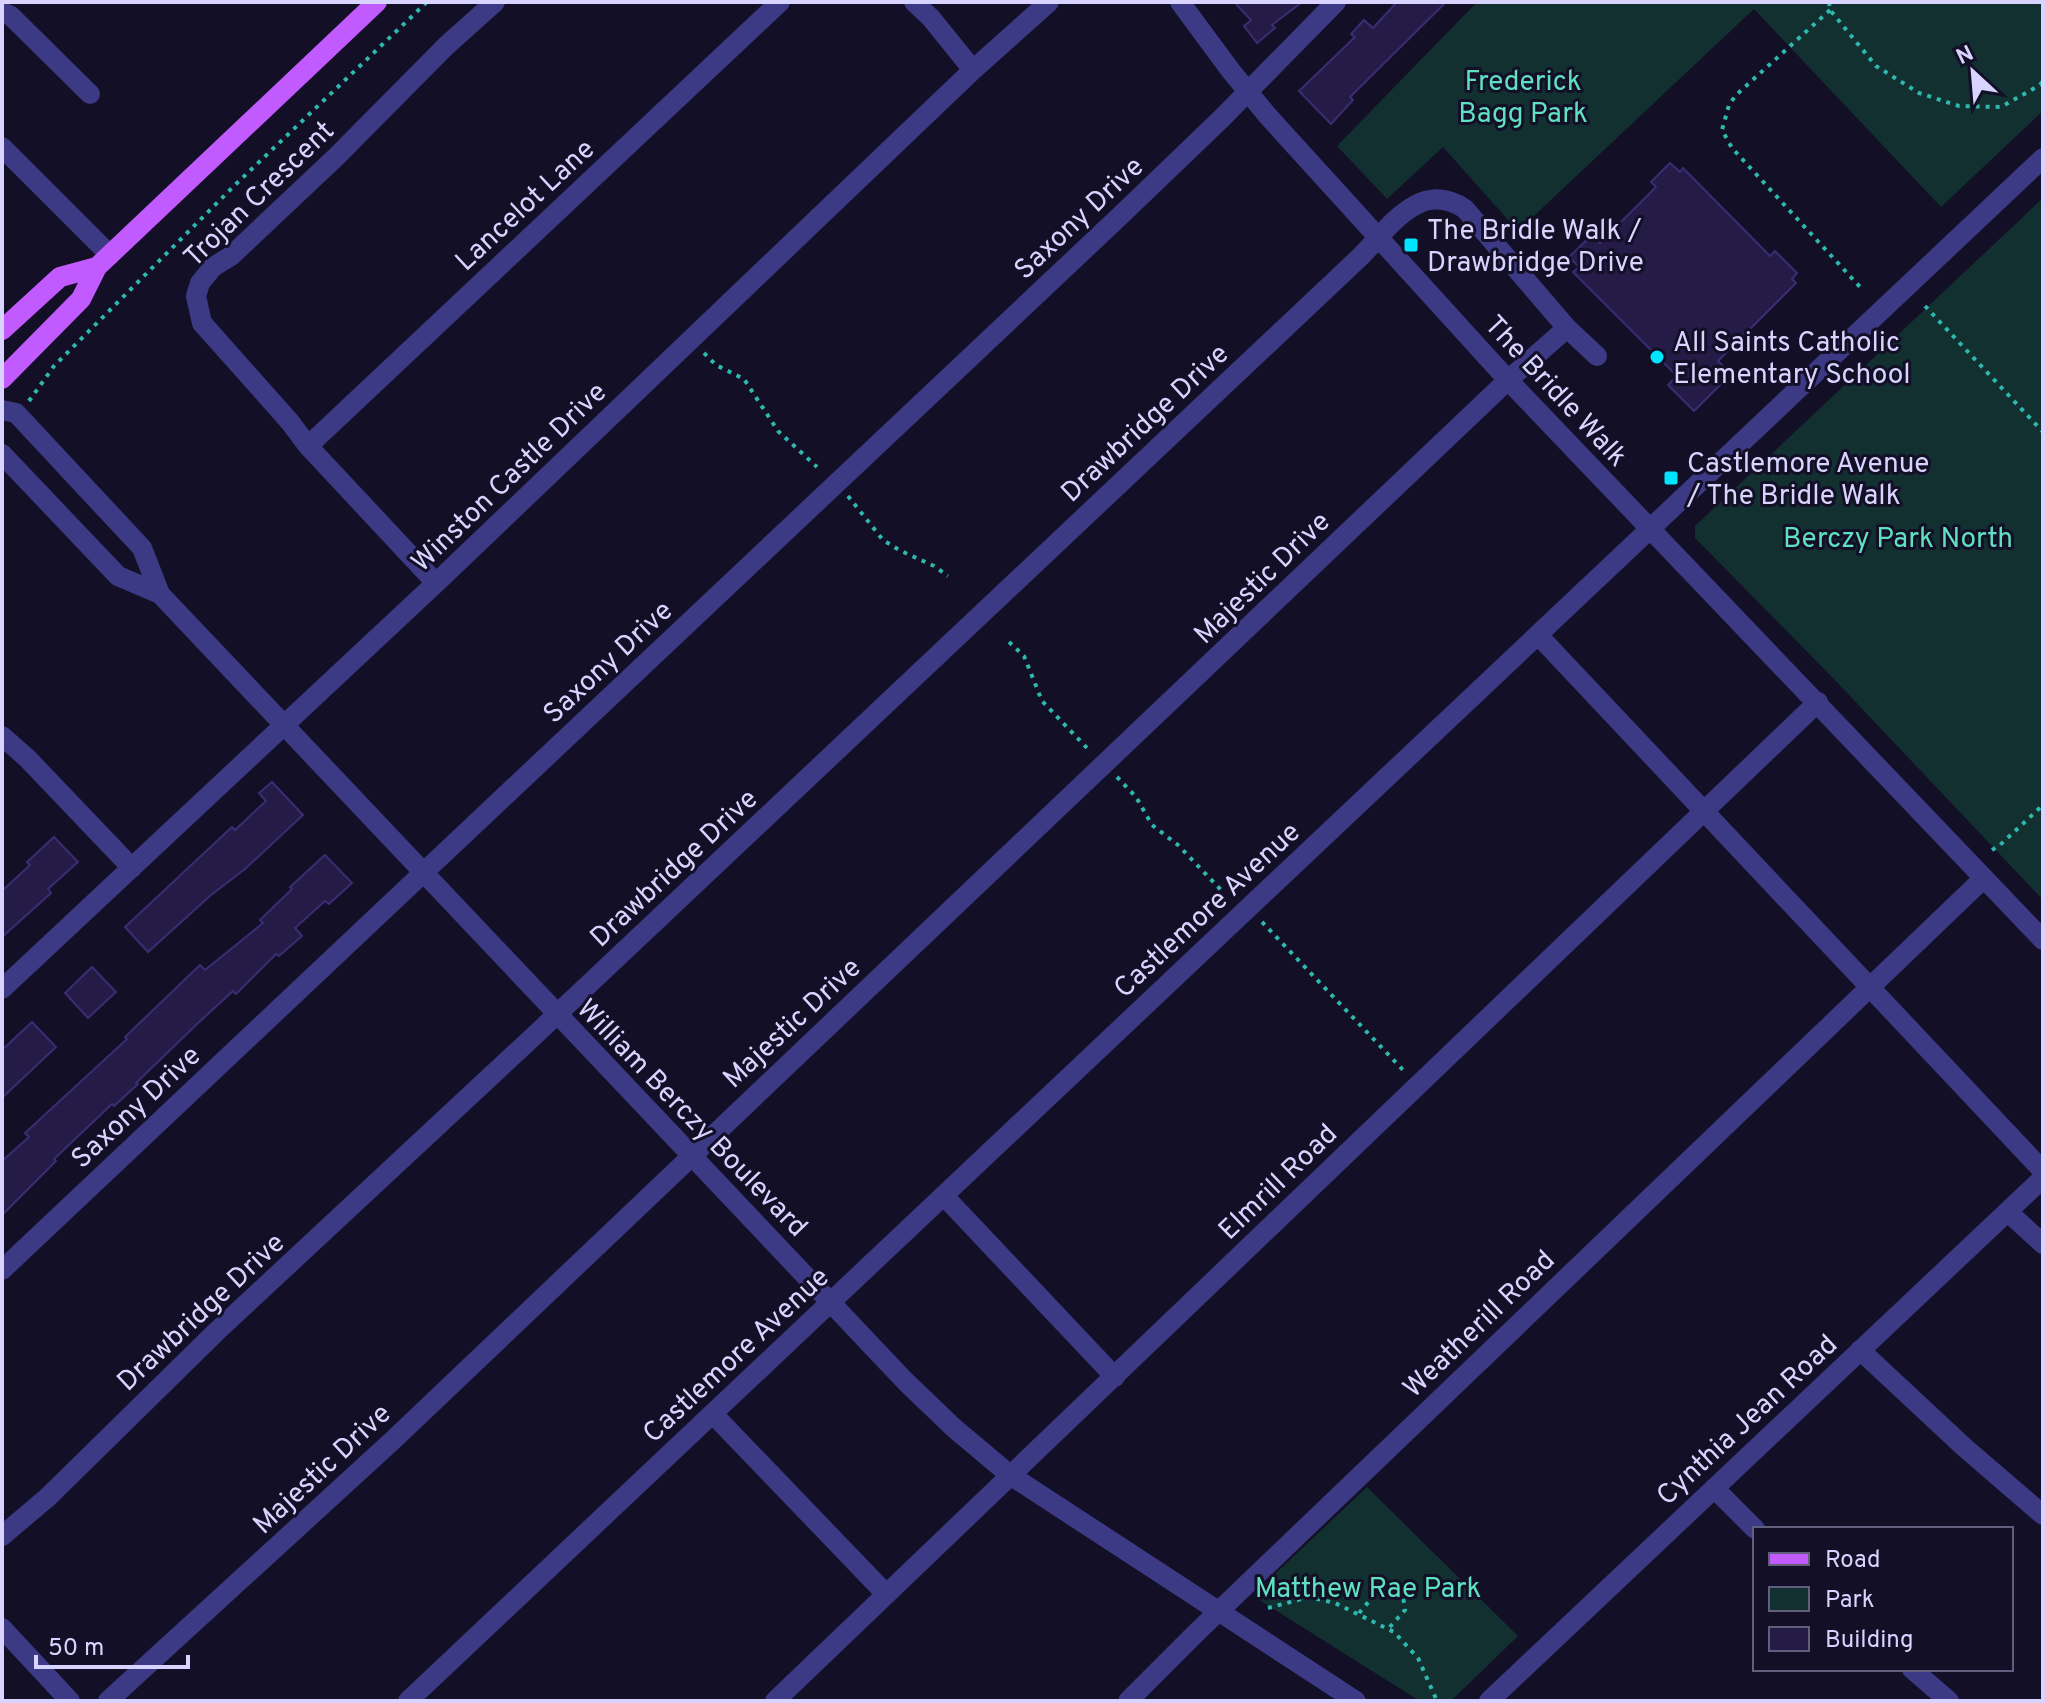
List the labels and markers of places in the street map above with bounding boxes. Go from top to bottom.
place label: The Bridle Walk / Drawbridge Drive [1427,214,1644,282]
marker: The Bridle Walk / Drawbridge Drive [1402,236,1420,254]
place label: All Saints Catholic Elementary School [1673,326,1911,394]
marker: All Saints Catholic Elementary School [1648,348,1666,366]
place label: Castlemore Avenue / The Bridle Walk [1686,447,1929,515]
marker: Castlemore Avenue / The Bridle Walk [1662,469,1680,487]

